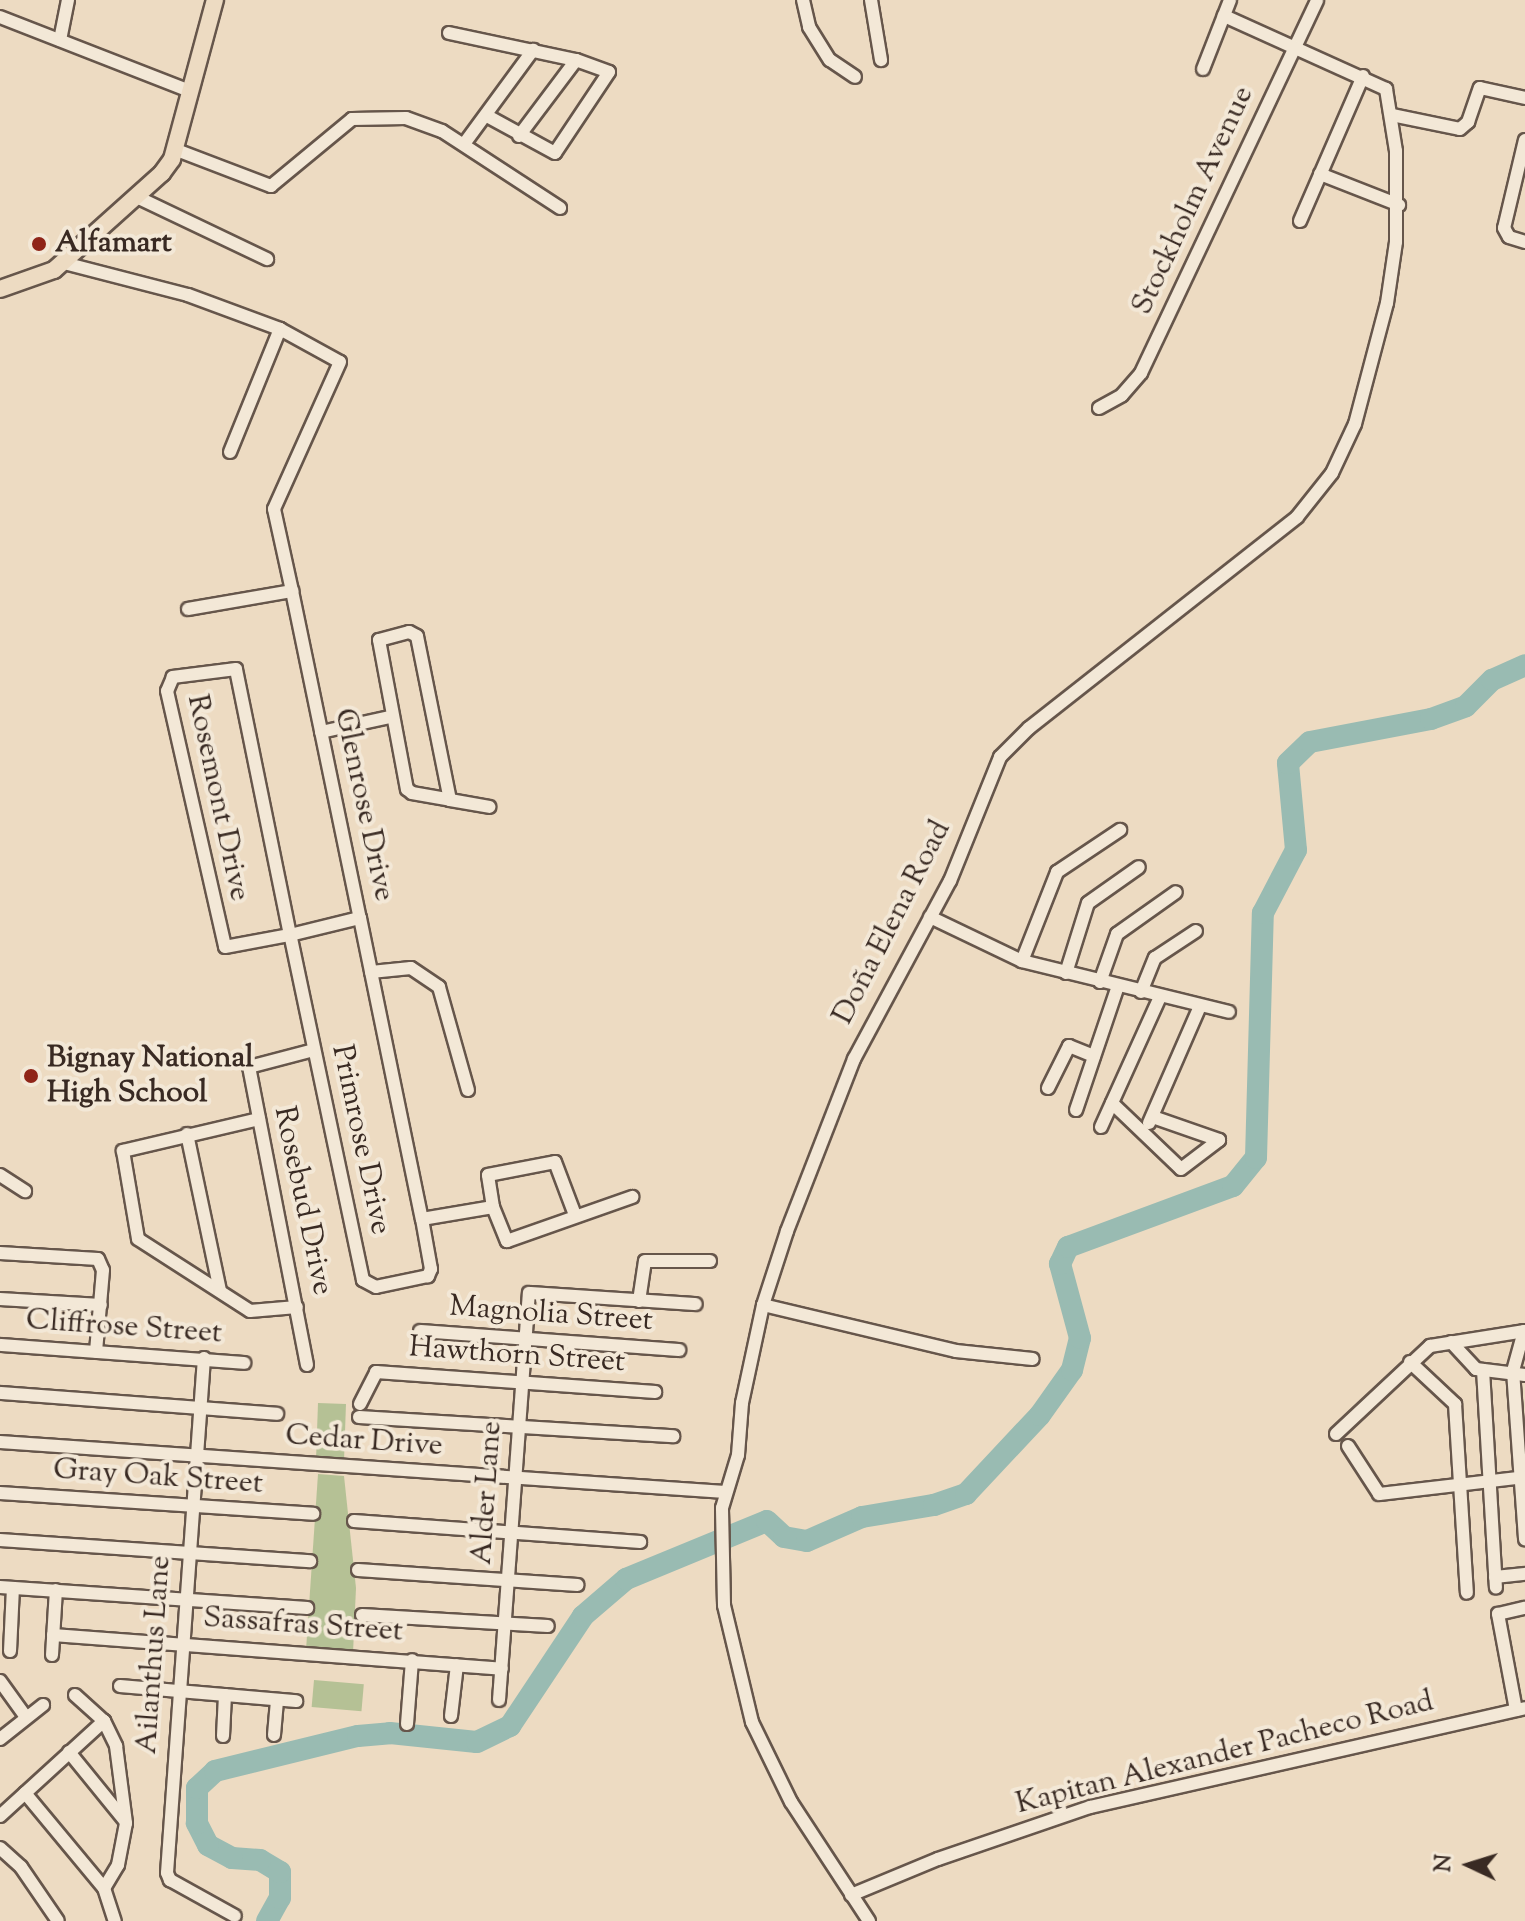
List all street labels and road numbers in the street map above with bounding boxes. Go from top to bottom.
street label: Stockholm Avenue [1125,81,1263,321]
street label: Rosemont Drive [178,692,256,904]
street label: Glenrose Drive [325,705,401,905]
street label: Doña Elena Road [826,815,960,1031]
street label: Primrose Drive [322,1042,398,1238]
street label: Rosebud Drive [264,1103,340,1299]
street label: Magnolia Street [448,1290,654,1340]
street label: Cliffrose Street [25,1303,223,1353]
street label: Hawthorn Street [408,1330,626,1382]
street label: Cedar Drive [284,1419,444,1465]
street label: Alder Lane [465,1420,511,1566]
street label: Gray Oak Street [52,1453,264,1503]
street label: Ailanthus Lane [130,1555,180,1755]
street label: Sassafras Street [202,1601,404,1651]
street label: Kapitan Alexander Pacheco Road [1013,1685,1437,1823]

